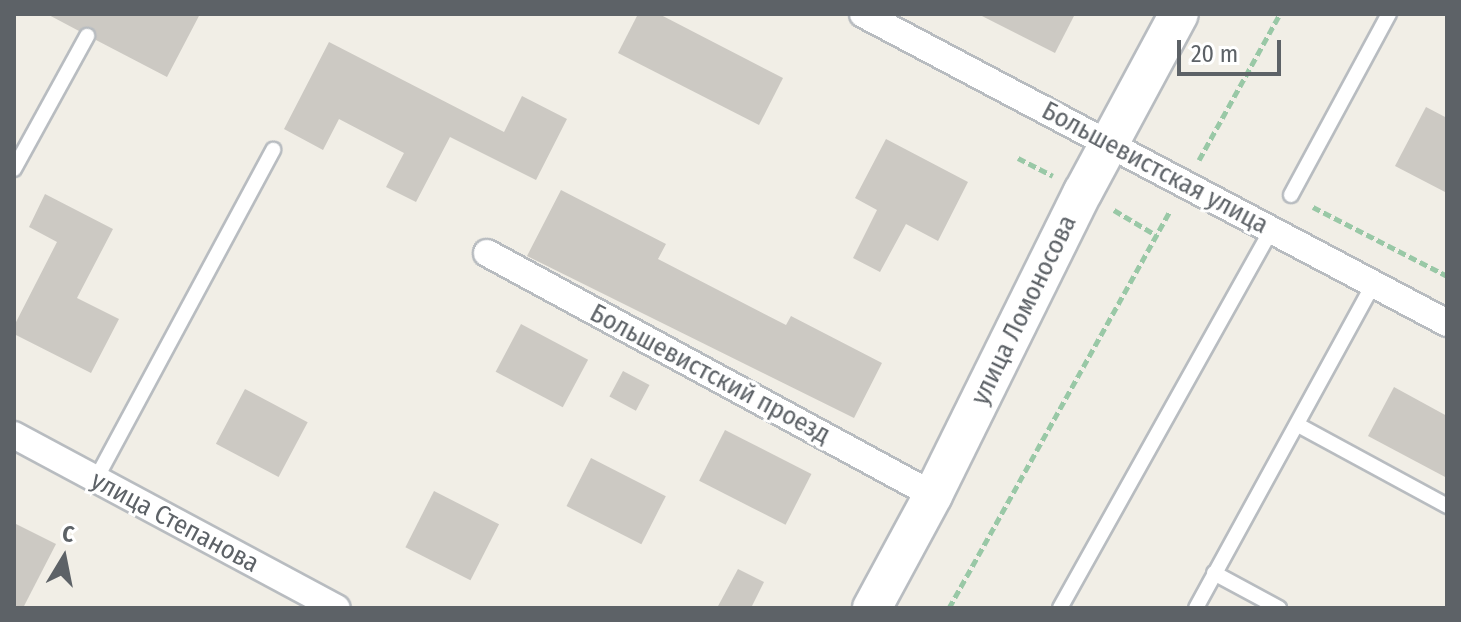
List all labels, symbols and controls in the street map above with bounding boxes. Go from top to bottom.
scale bar [1181,24,1285,74]
text: 20 m [1191,40,1238,68]
street label: Большевистская улица [1037,95,1273,241]
street label: улица Ломоносова [965,210,1083,410]
street label: Большевистский проезд [585,297,835,451]
street label: улица Степанова [86,465,264,579]
north arrow [24,518,104,598]
text: С [60,520,76,548]

